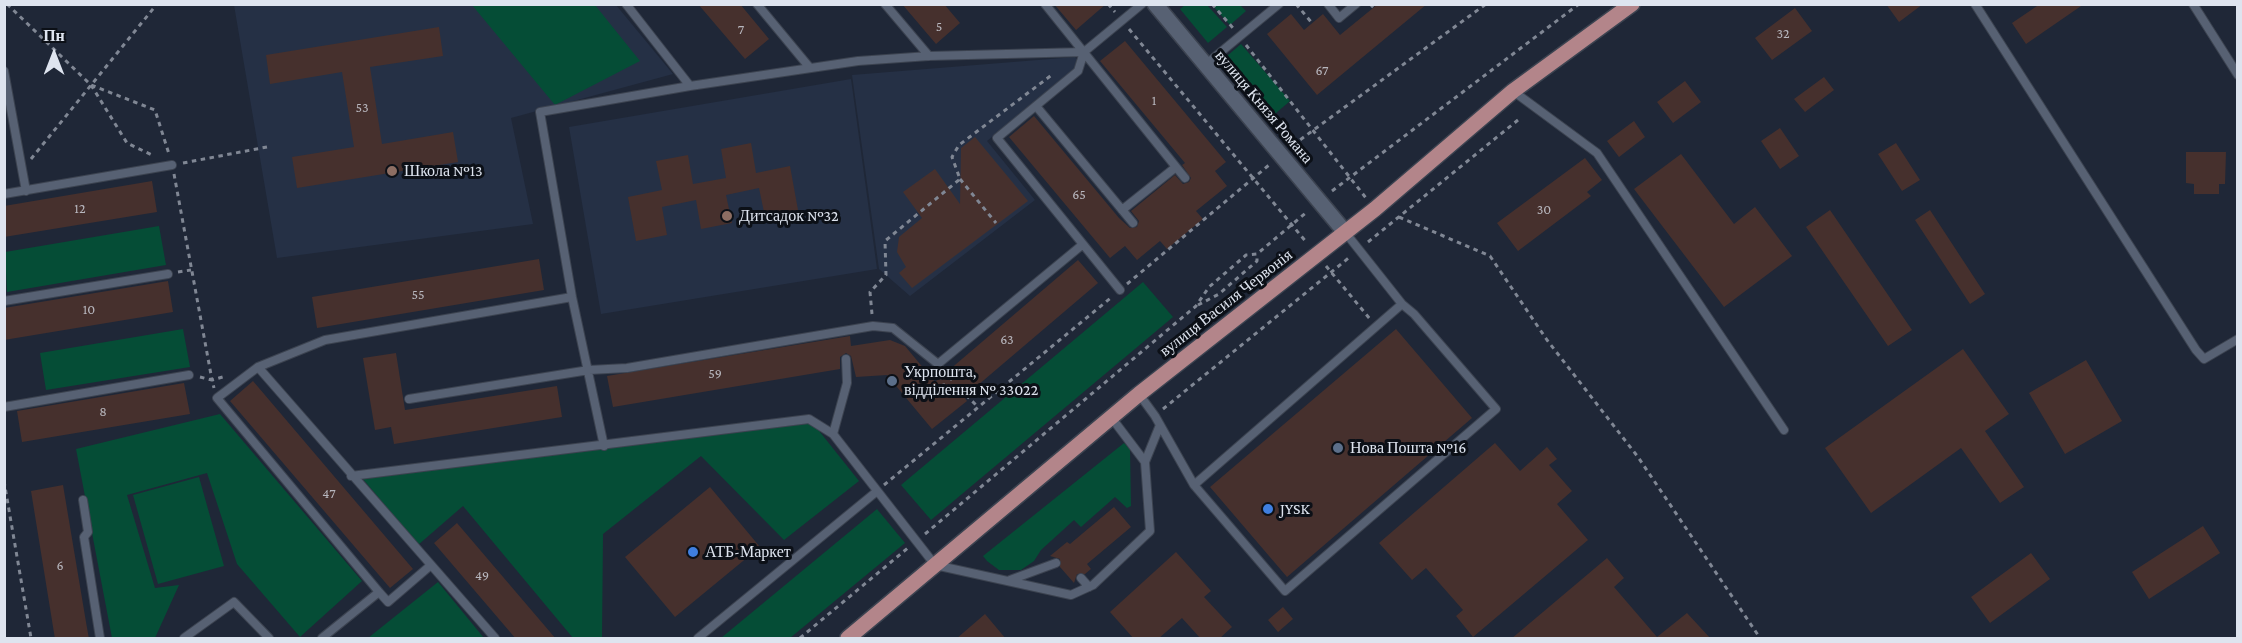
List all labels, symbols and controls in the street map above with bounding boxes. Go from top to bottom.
house number: 5 [936,19,942,35]
house number: 7 [738,22,744,38]
north arrow [24,24,84,84]
house number: 32 [1776,26,1790,42]
text: Пн [43,27,65,44]
street label: вулиця Князя Романа [1211,46,1317,168]
house number: 67 [1315,63,1329,79]
house number: 1 [1152,93,1156,109]
house number: 53 [355,100,369,116]
place label: Школа №13 [404,161,483,181]
marker: Школа №13 [385,164,399,178]
house number: 65 [1072,187,1086,203]
house number: 12 [74,201,86,217]
house number: 30 [1537,202,1551,218]
place label: Дитсадок №32 [739,206,839,226]
marker: Дитсадок №32 [720,209,734,223]
street label: вулиця Василя Червонія [1156,245,1296,361]
house number: 55 [411,287,425,303]
house number: 10 [83,302,95,318]
house number: 63 [1000,332,1014,348]
place label: Укрпошта, відділення № 33022 [904,362,1038,400]
house number: 59 [708,366,722,382]
marker: Укрпошта, відділення № 33022 [885,374,899,388]
house number: 8 [99,404,107,420]
place label: Нова Пошта №16 [1350,438,1466,458]
marker: Нова Пошта №16 [1331,441,1345,455]
house number: 47 [322,486,336,502]
place label: JYSK [1280,499,1310,519]
marker: JYSK [1261,502,1275,516]
place label: АТБ-Маркет [705,542,791,562]
marker: АТБ-Маркет [686,545,700,559]
house number: 6 [56,558,64,574]
house number: 49 [475,568,489,584]

